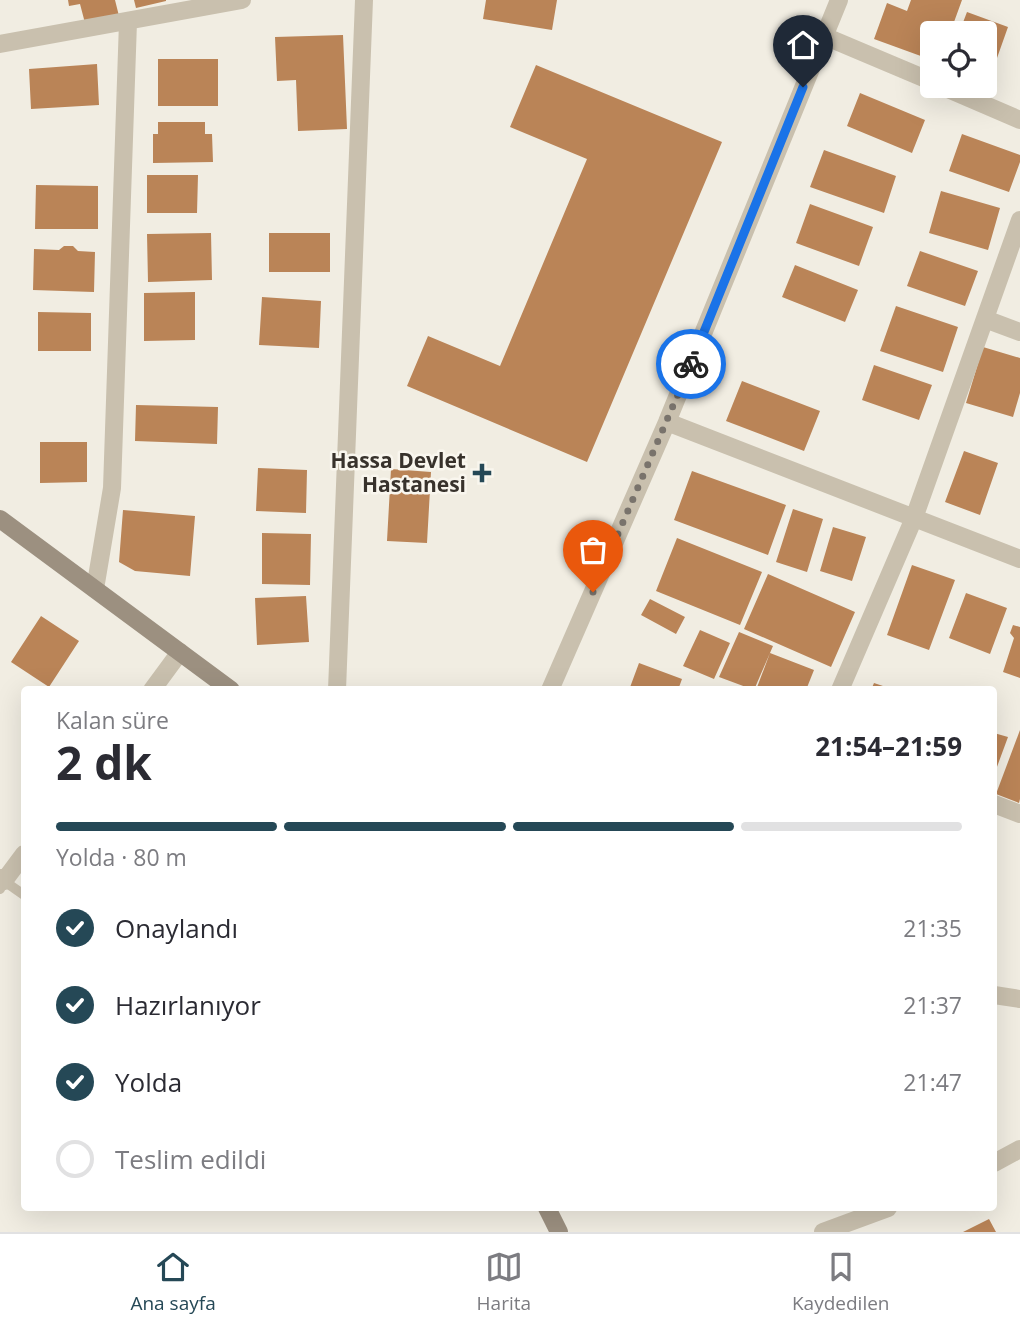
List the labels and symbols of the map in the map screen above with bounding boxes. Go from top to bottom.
pin [773,15,833,87]
courier [656,329,726,399]
place label: Hassa Devlet Hastanesi [330,446,466,498]
marker: Hassa Devlet Hastanesi [472,463,492,483]
pin [563,520,623,592]

